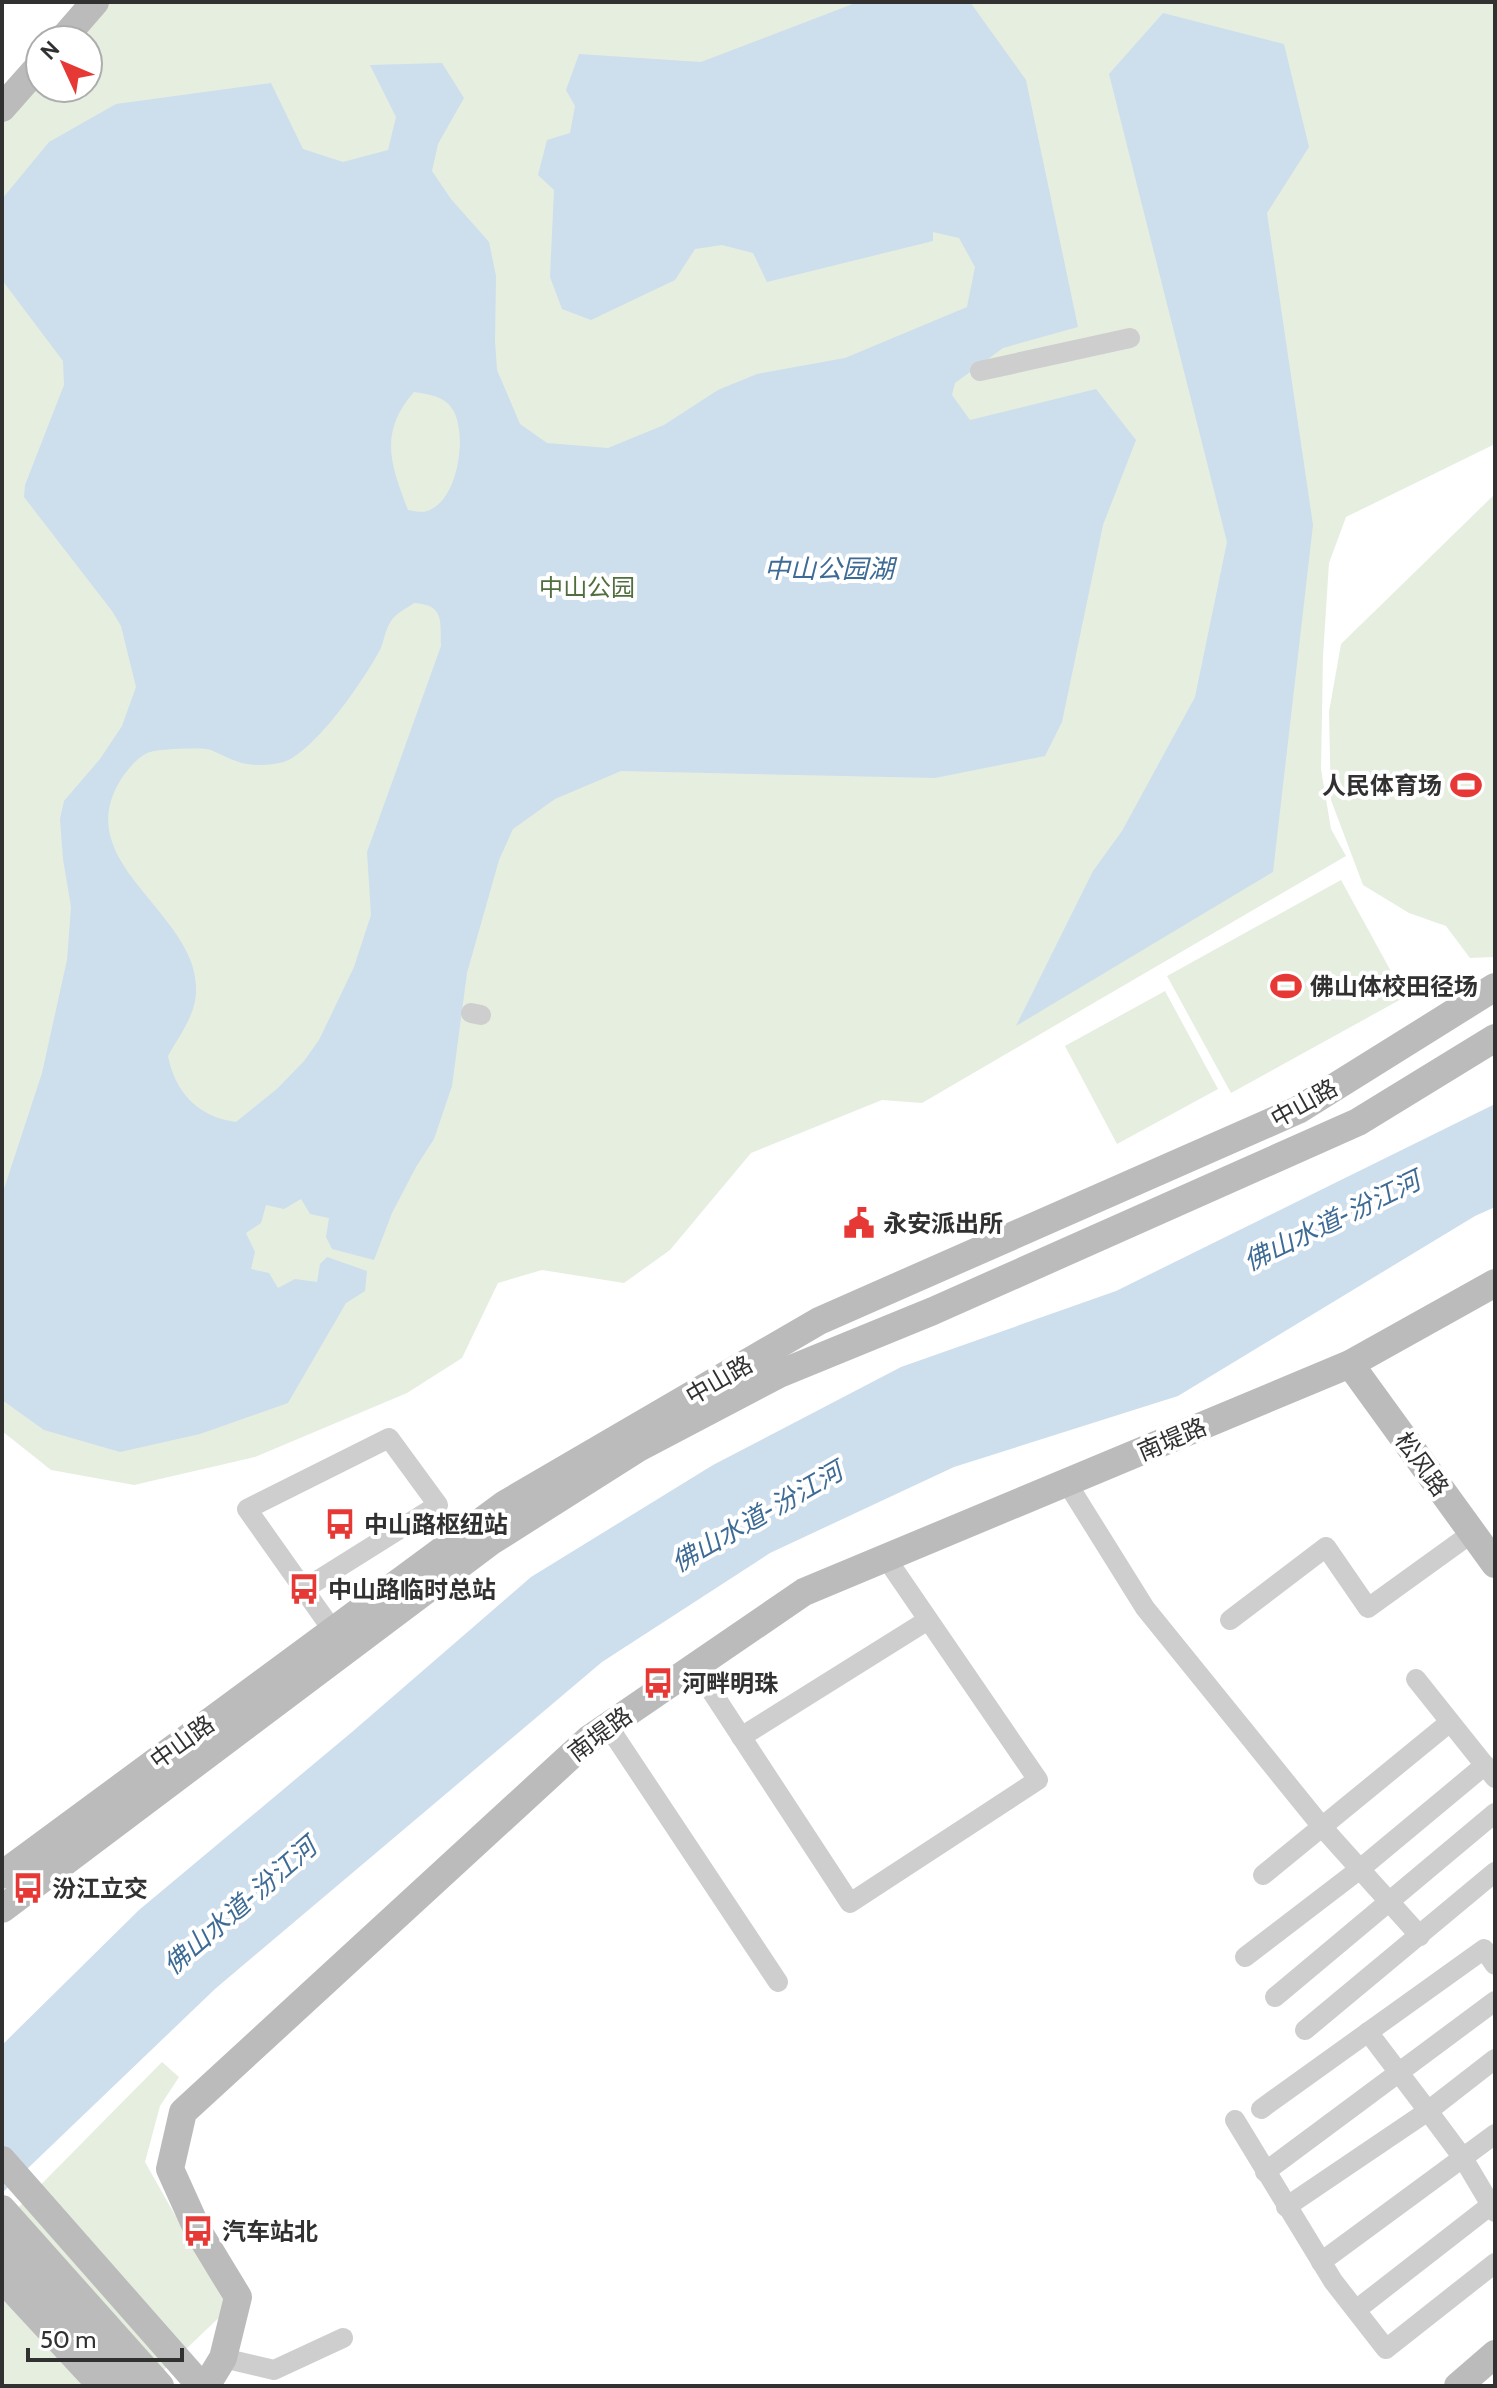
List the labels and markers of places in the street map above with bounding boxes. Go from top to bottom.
sports icon: 人民体育场 [1449,768,1483,802]
place label: 人民体育场 [1322,771,1442,800]
sports icon: 佛山体校田径场 [1269,969,1303,1003]
place label: 佛山体校田径场 [1310,972,1478,1001]
public building icon: 永安派出所 [842,1206,876,1240]
place label: 永安派出所 [883,1209,1003,1238]
bus stop icon: 中山路枢纽站 [323,1507,357,1541]
place label: 中山路枢纽站 [364,1510,508,1539]
bus stop icon: 中山路临时总站 [287,1572,321,1606]
place label: 中山路临时总站 [328,1575,496,1604]
bus stop icon: 河畔明珠 [641,1666,675,1700]
place label: 河畔明珠 [682,1669,779,1698]
bus stop icon: 汾江立交 [11,1871,45,1905]
place label: 汾江立交 [52,1874,148,1903]
bus stop icon: 汽车站北 [181,2214,215,2248]
place label: 汽车站北 [222,2217,318,2246]

